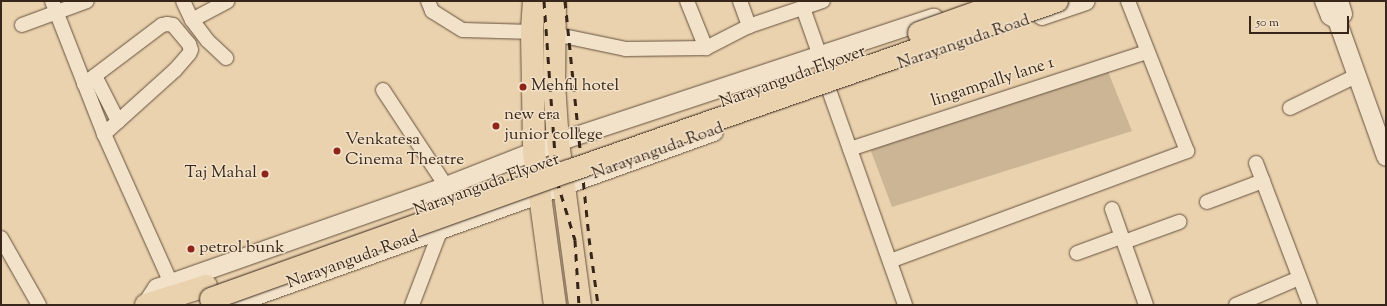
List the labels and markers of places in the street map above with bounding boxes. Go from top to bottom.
place label: Mehfil hotel [531,77,619,97]
marker: Mehfil hotel [518,82,528,92]
place label: new era junior college [504,106,603,146]
marker: new era junior college [491,121,501,131]
place label: Venkatesa Cinema Theatre [345,131,464,171]
marker: Venkatesa Cinema Theatre [332,146,342,156]
place label: Taj Mahal [185,164,257,184]
marker: Taj Mahal [260,169,270,179]
place label: petrol bunk [199,239,284,259]
marker: petrol bunk [186,244,196,254]

